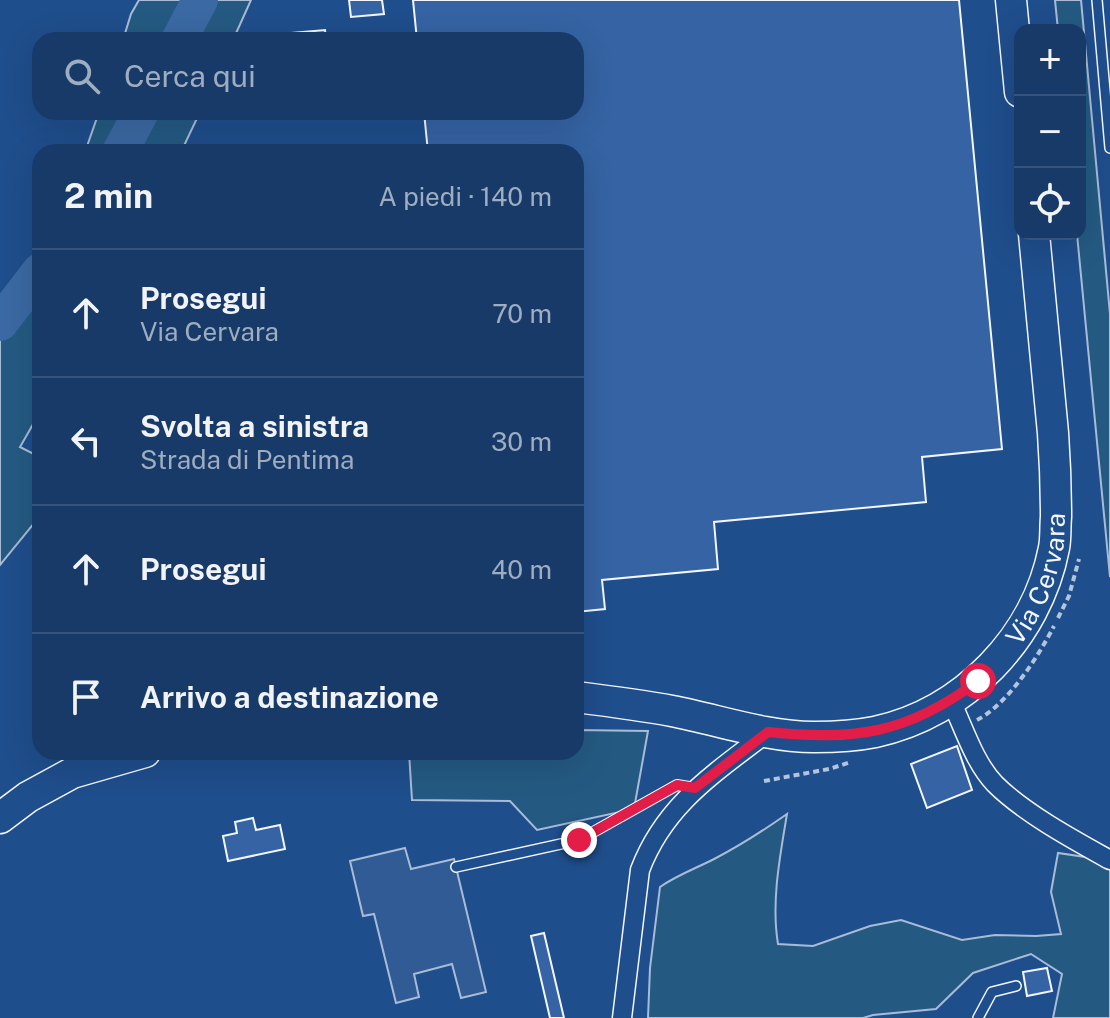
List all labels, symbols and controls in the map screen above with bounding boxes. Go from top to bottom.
map controls [1014,24,1086,240]
button: + [1014,24,1086,96]
search box [32,32,584,120]
icon: search [60,54,104,98]
text: Cerca qui [124,58,256,94]
button: − [1014,96,1086,168]
button: locate [1014,168,1086,240]
text: 2 min [64,176,153,216]
text: A piedi · 140 m [378,181,552,212]
text: Prosegui [140,280,267,316]
icon: ahead [64,291,108,335]
text: 70 m [492,298,552,329]
text: Via Cervara [140,316,279,347]
text: Svolta a sinistra [140,408,369,444]
icon: left [64,419,108,463]
text: 30 m [491,426,552,457]
text: Strada di Pentima [140,444,354,475]
street label: Via Cervara [999,512,1071,651]
icon: ahead [64,547,108,591]
text: Prosegui [140,551,267,587]
text: 40 m [491,554,552,585]
route start [960,663,996,699]
icon: arrive [64,675,108,719]
text: Arrivo a destinazione [140,679,439,715]
route end [561,822,597,858]

